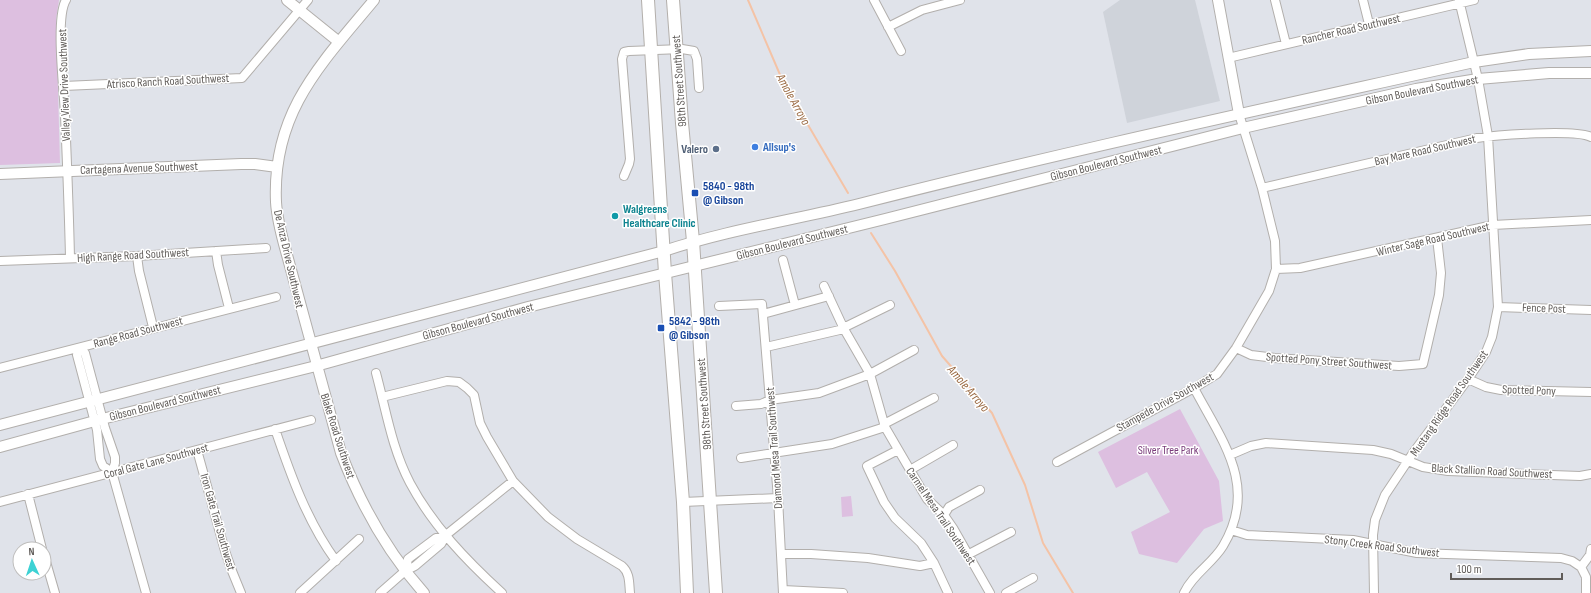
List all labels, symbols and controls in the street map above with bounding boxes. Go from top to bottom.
street label: Rancher Road Southwest [1300,11,1402,48]
street label: Valley View Drive Southwest [55,28,74,142]
street label: 98th Street Southwest [669,34,690,127]
water label: Amole Arroyo [772,70,814,129]
street label: Atrisco Ranch Road Southwest [105,71,230,92]
street label: Gibson Boulevard Southwest [1364,72,1480,109]
street label: Bay Mare Road Southwest [1373,131,1478,169]
place label: Allsup's [762,140,796,155]
place label: Valero [681,142,708,157]
marker: Allsup's [750,142,760,152]
street label: Gibson Boulevard Southwest [1049,142,1164,185]
marker: Valero [711,144,721,154]
street label: Cartagena Avenue Southwest [80,159,199,178]
place label: 5840 - 98th @ Gibson [703,179,754,208]
marker: 5840 - 98th @ Gibson [690,188,700,198]
place label: Walgreens Healthcare Clinic [623,202,696,231]
street label: De Anza Drive Southwest [270,209,307,310]
marker: Walgreens Healthcare Clinic [610,211,620,221]
street label: Winter Sage Road Southwest [1375,219,1491,260]
street label: Gibson Boulevard Southwest [735,221,850,264]
street label: High Range Road Southwest [77,245,190,266]
street label: Gibson Boulevard Southwest [421,299,536,344]
street label: Fence Post [1522,300,1566,317]
street label: Range Road Southwest [92,313,185,352]
place label: 5842 - 98th @ Gibson [669,314,720,343]
marker: 5842 - 98th @ Gibson [656,323,666,333]
street label: Mustang Ridge Road Southwest [1407,347,1492,459]
street label: Spotted Pony Street Southwest [1265,350,1393,373]
street label: 98th Street Southwest [694,357,715,450]
water label: Amole Arroyo [943,361,993,416]
street label: Stampede Drive Southwest [1114,369,1217,435]
street label: Gibson Boulevard Southwest [108,382,223,425]
street label: Spotted Pony [1502,382,1556,399]
street label: Diamond Mesa Trail Southwest [763,386,786,509]
street label: Blake Road Southwest [317,392,358,481]
street label: Coral Gate Lane Southwest [102,440,210,483]
park label: Silver Tree Park [1138,443,1199,458]
street label: Black Stallion Road Southwest [1431,461,1553,482]
street label: Carmel Mesa Trail Southwest [902,465,979,568]
street label: Iron Gate Trail Southwest [197,472,239,573]
street label: Stony Creek Road Southwest [1324,532,1441,561]
north arrow [12,541,52,581]
text: N [28,545,35,558]
scale bar [1451,555,1562,581]
text: 100 m [1457,562,1482,577]

